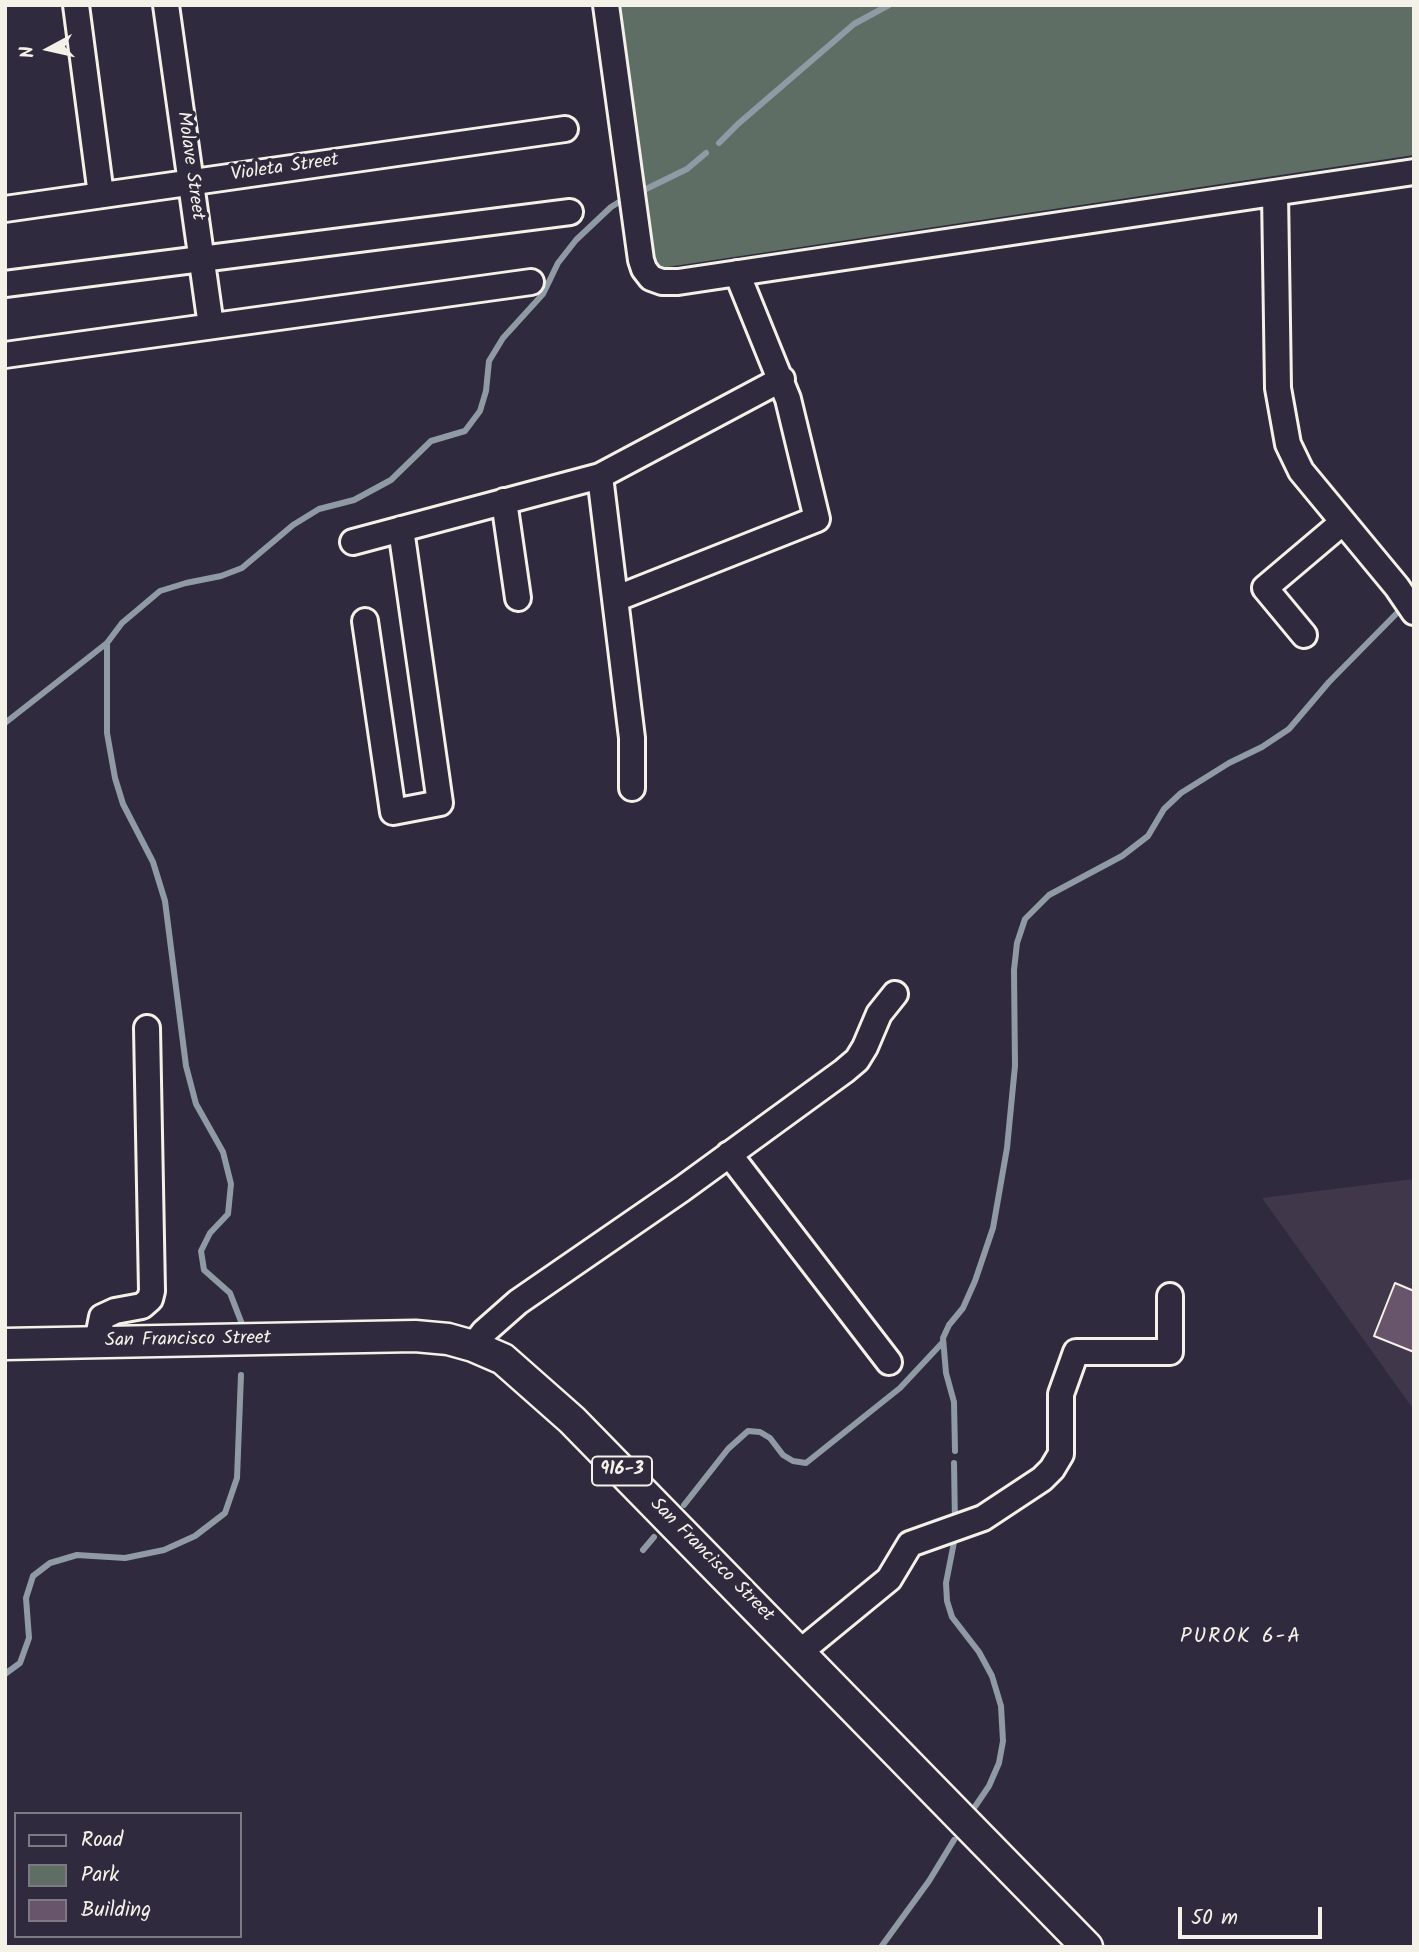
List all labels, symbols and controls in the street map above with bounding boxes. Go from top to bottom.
north arrow [14,14,84,84]
text: N [13,44,44,60]
street label: Molave Street [170,110,208,222]
street label: Violeta Street [230,150,340,188]
street label: San Francisco Street [105,1328,271,1354]
road number: 916-3 [592,1456,652,1486]
street label: San Francisco Street [644,1494,778,1628]
district label: PUROK 6-A [1181,1625,1301,1651]
legend [14,1812,242,1938]
text: Road [81,1824,123,1857]
text: Park [81,1859,119,1892]
scale bar [1181,1892,1324,1936]
text: Building [81,1894,151,1927]
text: 50 m [1191,1902,1238,1935]

